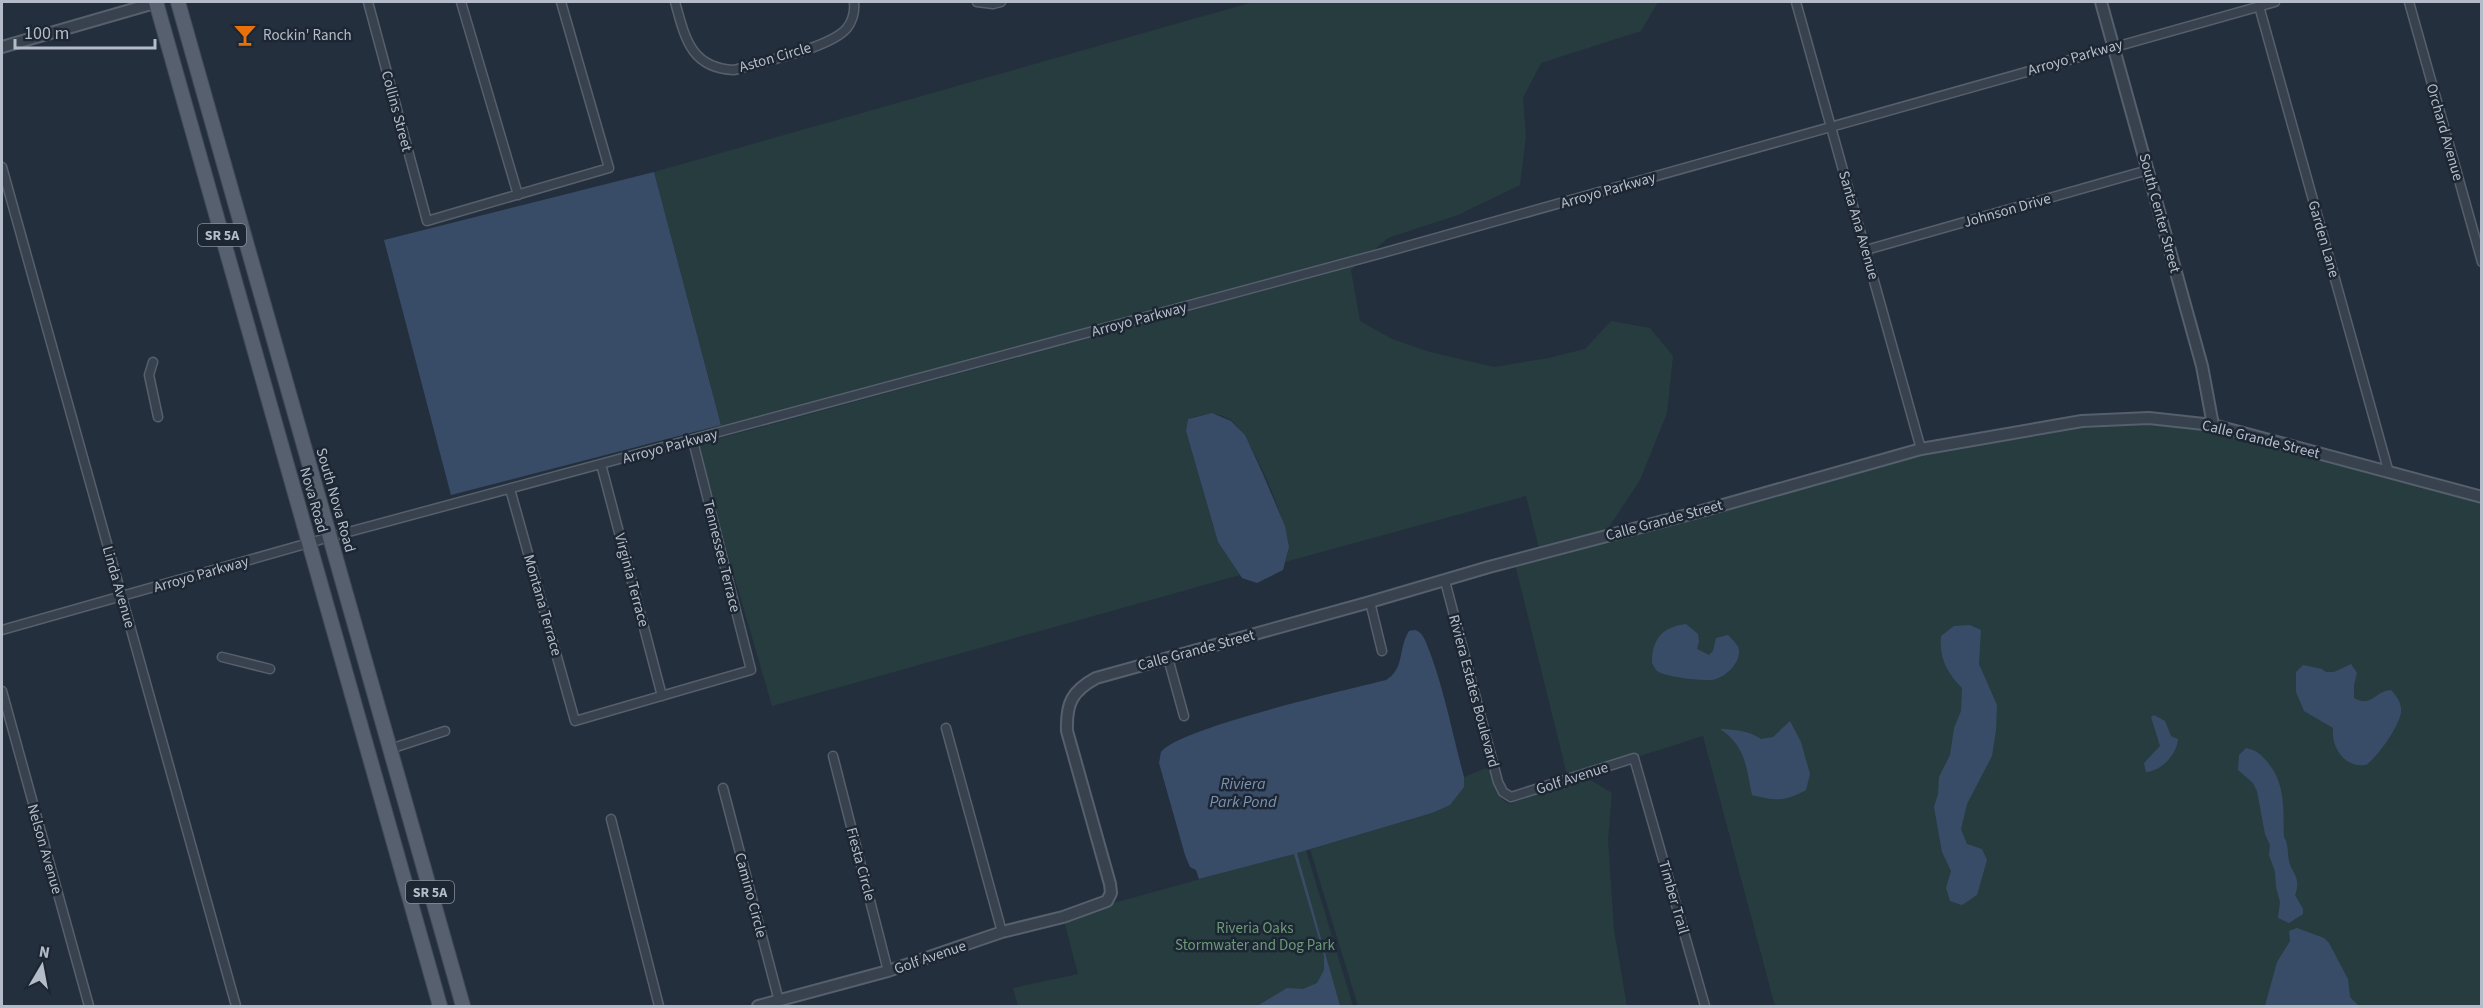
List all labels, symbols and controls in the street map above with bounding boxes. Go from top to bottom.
scale bar [15,12,154,50]
text: 100 m [24,21,69,46]
bar icon: Rockin' Ranch [232,22,258,48]
place label: Rockin' Ranch [263,25,352,46]
street label: Arroyo Parkway [2025,34,2125,81]
street label: Aston Circle [737,37,814,78]
street label: Collins Street [376,68,417,154]
street label: Orchard Avenue [2421,81,2468,183]
street label: South Center Street [2133,151,2186,275]
street label: Arroyo Parkway [1558,167,1658,214]
street label: Santa Ana Avenue [1833,168,1884,282]
street label: Johnson Drive [1961,188,2053,233]
street label: Garden Lane [2302,198,2345,280]
road number: SR 5A [198,224,246,246]
street label: Arroyo Parkway [1089,297,1189,342]
street label: Calle Grande Street [2200,415,2322,464]
street label: Arroyo Parkway [620,424,720,469]
street label: South Nova Road [311,445,360,555]
street label: Nova Road [294,465,333,535]
street label: Calle Grande Street [1603,495,1725,546]
street label: Tennessee Terrace [697,498,746,614]
street label: Virginia Terrace [609,531,654,629]
street label: Linda Avenue [97,544,140,631]
street label: Arroyo Parkway [151,551,251,598]
street label: Montana Terrace [518,552,567,658]
street label: Riviera Estates Boulevard [1443,612,1504,770]
street label: Calle Grande Street [1135,625,1257,676]
street label: Golf Avenue [1533,757,1611,800]
water label: Riviera Park Pond [1209,773,1277,813]
street label: Nelson Avenue [22,802,67,897]
street label: Fiesta Circle [841,825,880,903]
street label: Camino Circle [729,850,772,940]
street label: Timber Trail [1653,858,1694,936]
road number: SR 5A [406,881,454,903]
park label: Riveria Oaks Stormwater and Dog Park [1175,918,1335,956]
street label: Golf Avenue [891,935,969,980]
north arrow [12,936,72,996]
text: N [37,940,52,964]

